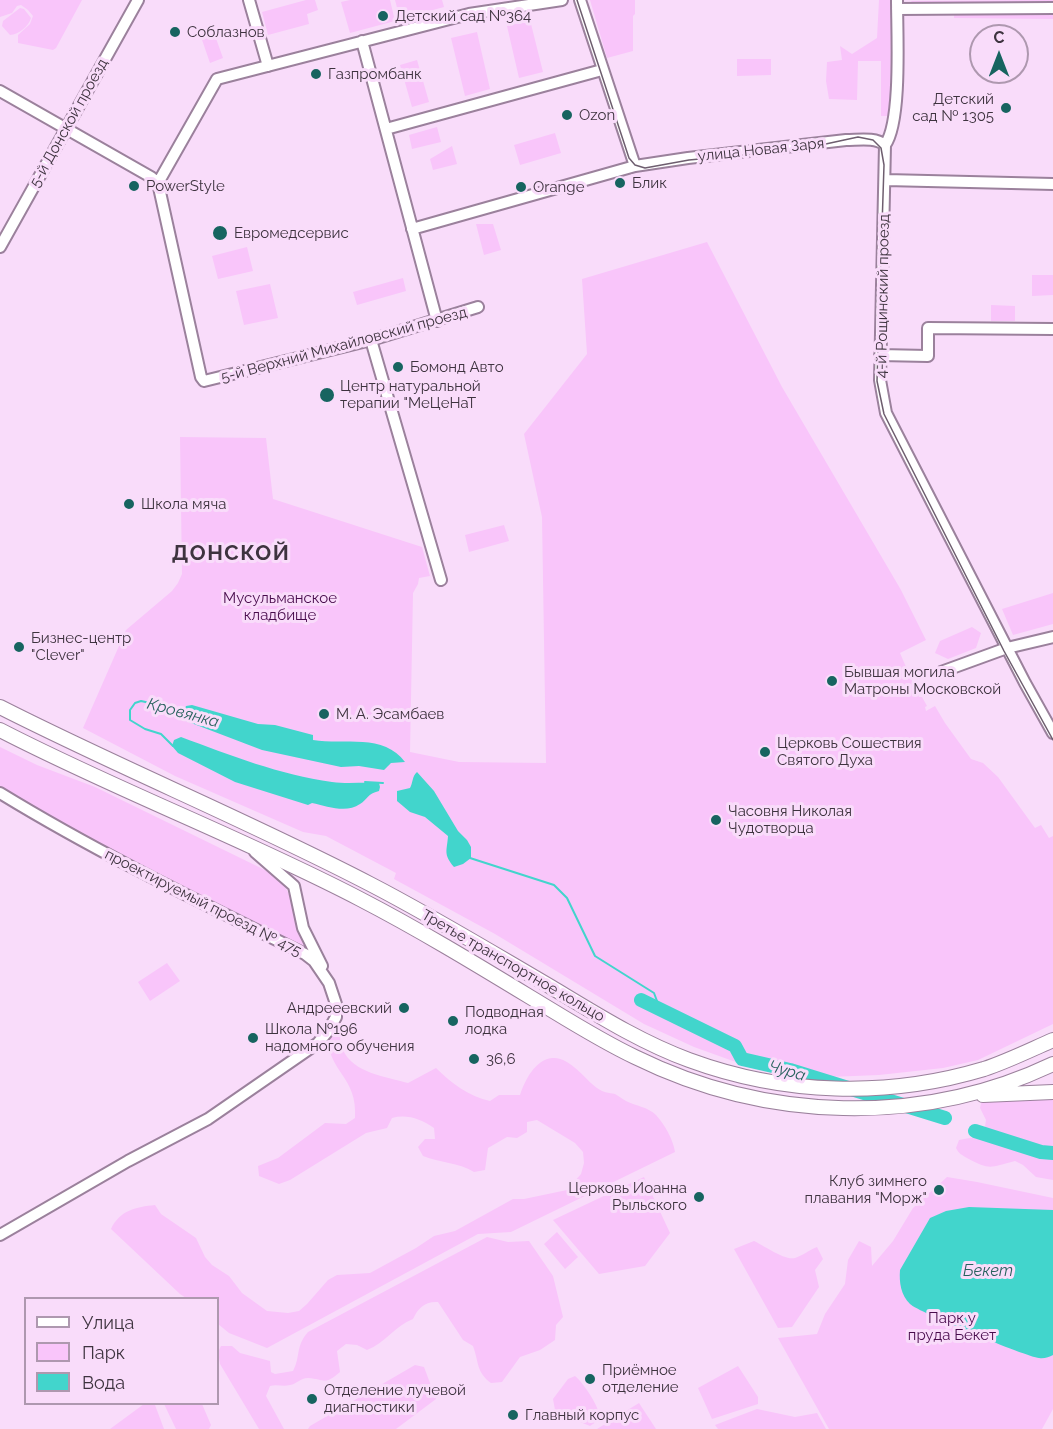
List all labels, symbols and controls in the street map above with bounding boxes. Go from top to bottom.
place label: Детский сад №364 [395,7,531,25]
marker: Детский сад №364 [376,9,390,23]
place label: Соблазнов [187,23,265,41]
north arrow [969,24,1029,84]
marker: Соблазнов [168,25,182,39]
text: С [994,28,1004,47]
street label: 5-й Донской проезд [26,55,112,191]
place label: Газпромбанк [328,65,422,83]
marker: Газпромбанк [309,67,323,81]
place label: Детский сад № 1305 [912,90,994,125]
marker: Детский сад № 1305 [999,101,1013,115]
place label: Ozon [579,106,615,124]
marker: Ozon [560,108,574,122]
street label: улица Новая Заря [697,134,825,166]
place label: Блик [632,174,667,192]
marker: Блик [613,176,627,190]
place label: PowerStyle [146,177,225,195]
place label: Orange [533,178,584,196]
marker: PowerStyle [127,179,141,193]
marker: Orange [514,180,528,194]
street label: 4-й Рощинский проезд [873,214,893,378]
marker: Евромедсервис [211,224,229,242]
place label: Евромедсервис [234,224,349,242]
street label: 5-й Верхний Михайловский проезд [219,303,469,387]
place label: Бомонд Авто [410,358,504,376]
marker: Бомонд Авто [391,360,405,374]
place label: Центр натуральной терапии "МеЦеНаТ [340,377,481,412]
marker: Центр натуральной терапии "МеЦеНаТ [318,386,336,404]
place label: Школа мяча [141,495,226,513]
marker: Школа мяча [122,497,136,511]
district label: ДОНСКОЙ [172,541,290,567]
park label: Мусульманское кладбище [223,589,337,624]
place label: Бизнес-центр "Clever" [31,629,131,664]
marker: Бизнес-центр "Clever" [12,640,26,654]
place label: Бывшая могила Матроны Московской [844,663,1001,698]
marker: Бывшая могила Матроны Московской [825,674,839,688]
water label: Кровянка [145,694,221,732]
place label: М. А. Эсамбаев [336,705,444,723]
marker: М. А. Эсамбаев [317,707,331,721]
place label: Церковь Сошествия Святого Духа [777,734,922,769]
marker: Церковь Сошествия Святого Духа [758,745,772,759]
place label: Часовня Николая Чудотворца [728,802,852,837]
marker: Часовня Николая Чудотворца [709,813,723,827]
street label: проектируемый проезд № 475 [102,845,304,961]
street label: Третье транспортное кольцо [418,906,608,1026]
place label: Андрееевский [287,999,392,1017]
marker: Андрееевский [397,1001,411,1015]
place label: Подводная лодка [465,1003,544,1038]
marker: Подводная лодка [446,1014,460,1028]
place label: Школа №196 надомного обучения [265,1020,414,1055]
marker: Школа №196 надомного обучения [246,1031,260,1045]
place label: 36,6 [486,1050,515,1068]
marker: 36,6 [467,1052,481,1066]
water label: Чура [766,1057,808,1085]
place label: Клуб зимнего плавания "Морж" [805,1172,927,1207]
place label: Церковь Иоанна Рыльского [568,1179,687,1214]
marker: Клуб зимнего плавания "Морж" [932,1183,946,1197]
marker: Церковь Иоанна Рыльского [692,1190,706,1204]
water label: Бекет [963,1261,1013,1281]
legend [24,1297,219,1405]
park label: Парк у пруда Бекет [908,1309,996,1344]
text: Улица [82,1312,134,1333]
text: Парк [82,1342,125,1363]
place label: Приёмное отделение [602,1361,679,1396]
text: Вода [82,1372,125,1393]
marker: Приёмное отделение [583,1372,597,1386]
place label: Отделение лучевой диагностики [324,1381,466,1416]
marker: Отделение лучевой диагностики [305,1392,319,1406]
place label: Главный корпус [525,1406,639,1424]
marker: Главный корпус [506,1408,520,1422]

